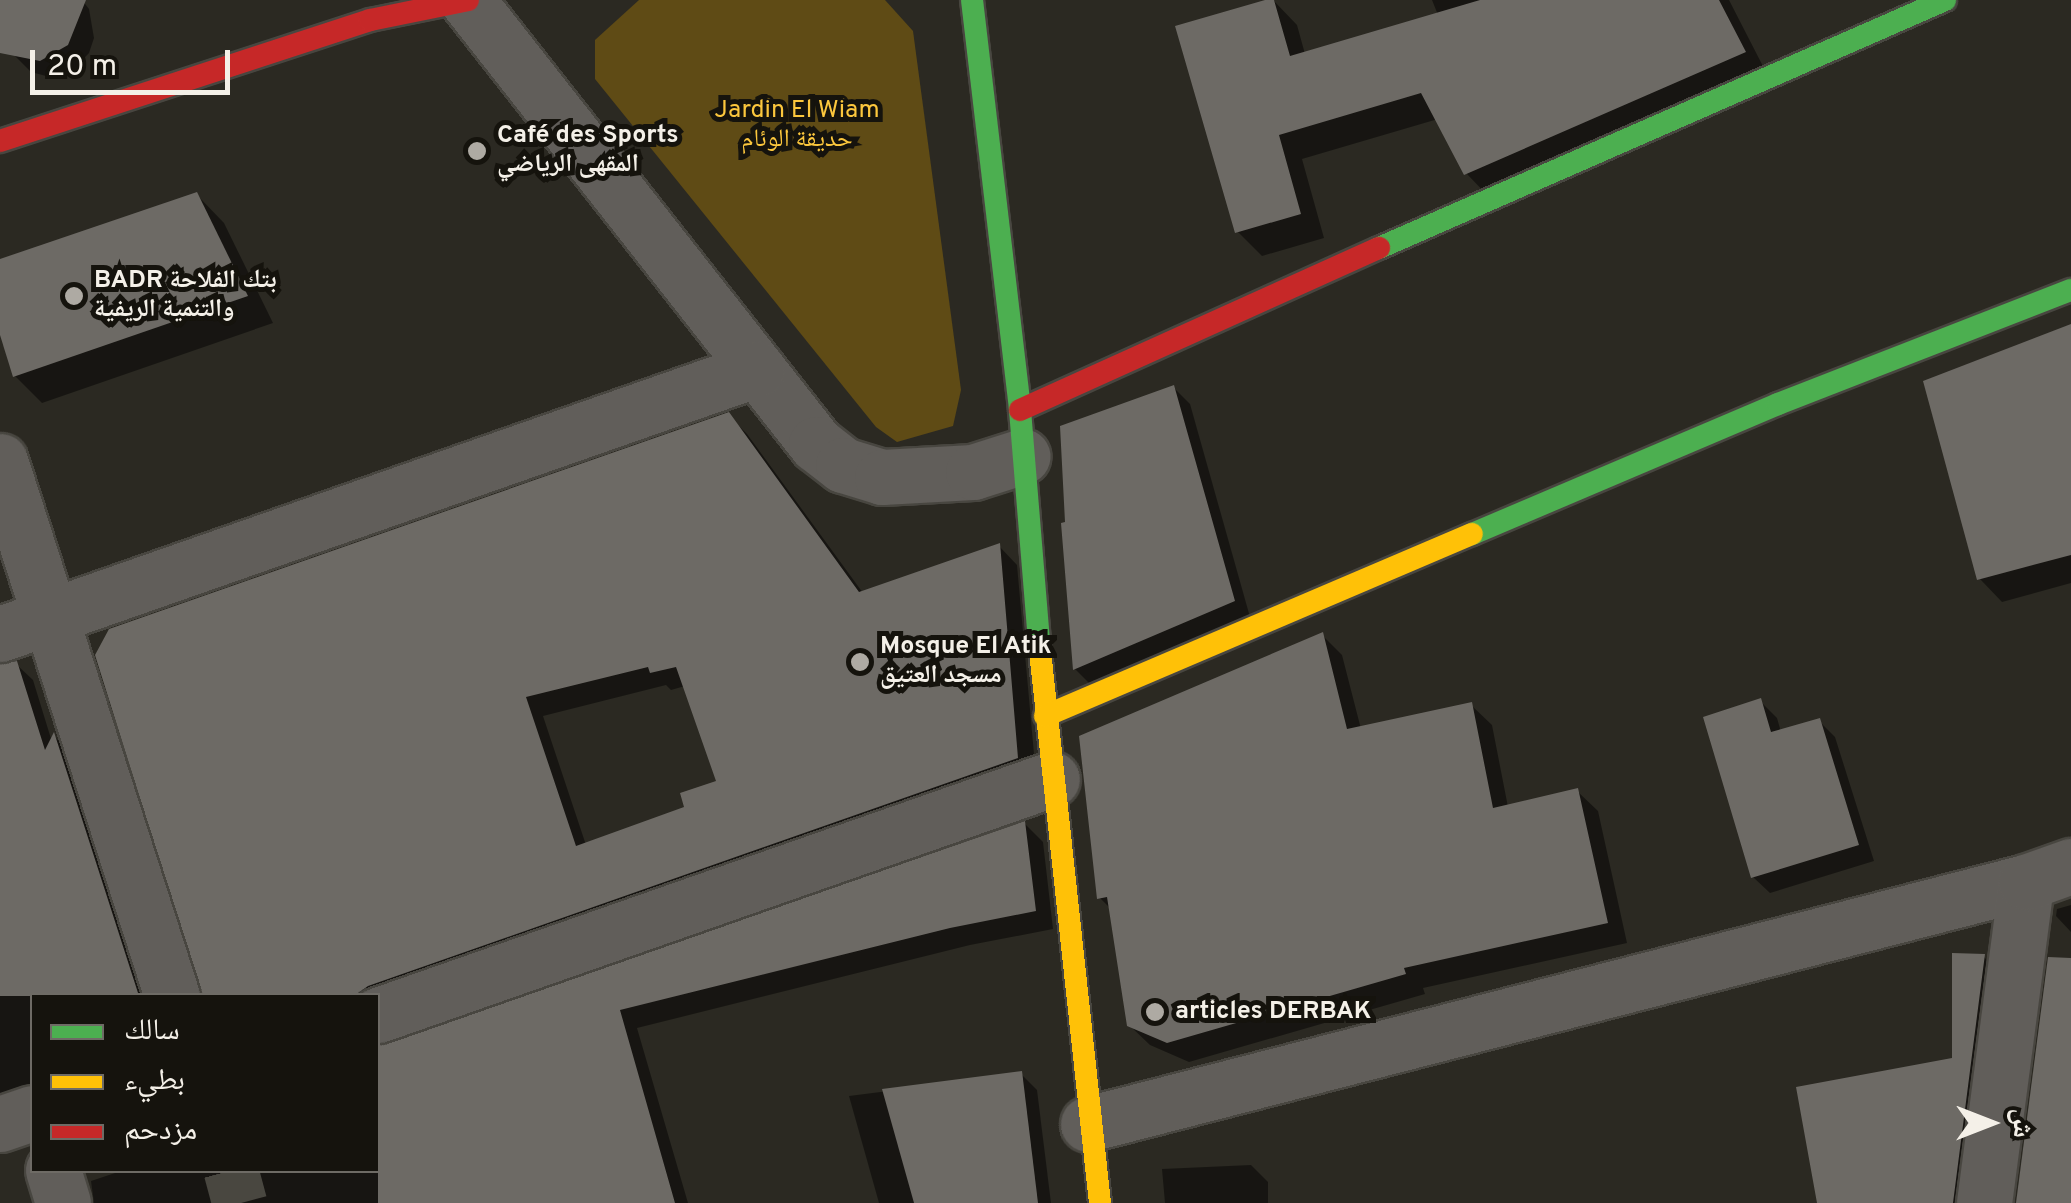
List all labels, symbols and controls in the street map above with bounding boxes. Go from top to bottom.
scale bar [35,30,235,92]
text: 20 m [47,49,117,86]
park label: Jardin El Wiam حديقة الوئام [714,97,880,156]
place label: Café des Sports المقهى الرياضي [497,122,679,181]
marker: Café des Sports المقهى الرياضي [466,140,488,162]
place label: BADR بتك الفلاحة والتنمية الريفية [94,267,277,326]
marker: BADR بتك الفلاحة والتنمية الريفية [63,285,85,307]
place label: Mosque El Atik مسجد العتيق [880,633,1052,692]
marker: Mosque El Atik مسجد العتيق [849,651,871,673]
legend [30,993,380,1173]
place label: articles DERBAK [1175,997,1371,1027]
marker: articles DERBAK [1144,1001,1166,1023]
text: سالك [124,1013,180,1050]
text: بطيء [124,1063,185,1100]
north arrow [1941,1073,2041,1173]
text: ش [2003,1108,2039,1138]
text: مزدحم [124,1113,197,1150]

